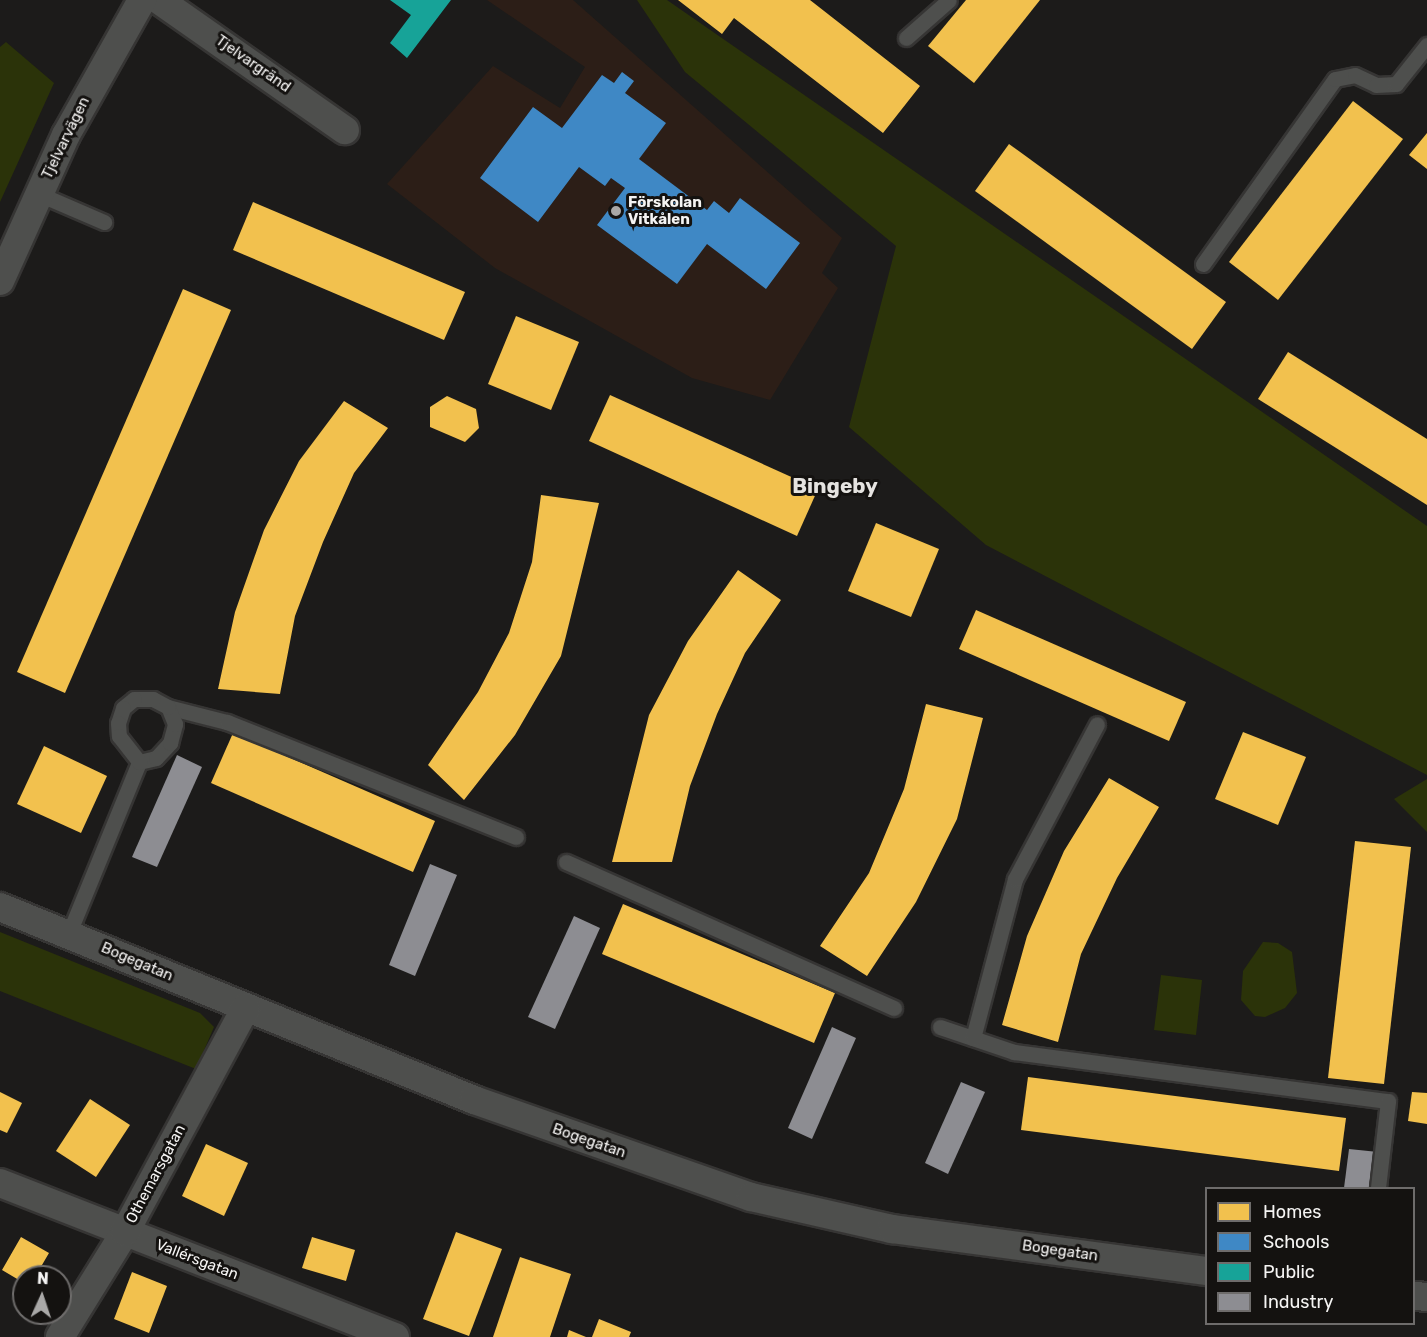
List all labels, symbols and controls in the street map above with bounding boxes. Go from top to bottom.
street label: Tjelvargränd [212,32,294,96]
street label: Tjelvarvägen [38,94,94,182]
place label: Förskolan Vitkålen [628,193,702,228]
marker: Förskolan Vitkålen [609,204,623,218]
district label: Bingeby [792,473,878,499]
street label: Bogegatan [98,939,176,985]
street label: Bogegatan [550,1120,628,1162]
street label: Othemarsgatan [122,1122,190,1226]
legend [1205,1187,1415,1325]
text: Homes [1263,1201,1321,1223]
text: Schools [1263,1231,1329,1253]
street label: Vallérsgatan [153,1236,241,1284]
street label: Bogegatan [1021,1237,1099,1265]
text: Public [1263,1261,1315,1283]
north arrow [12,1265,72,1325]
text: N [37,1269,49,1288]
text: Industry [1263,1291,1333,1313]

